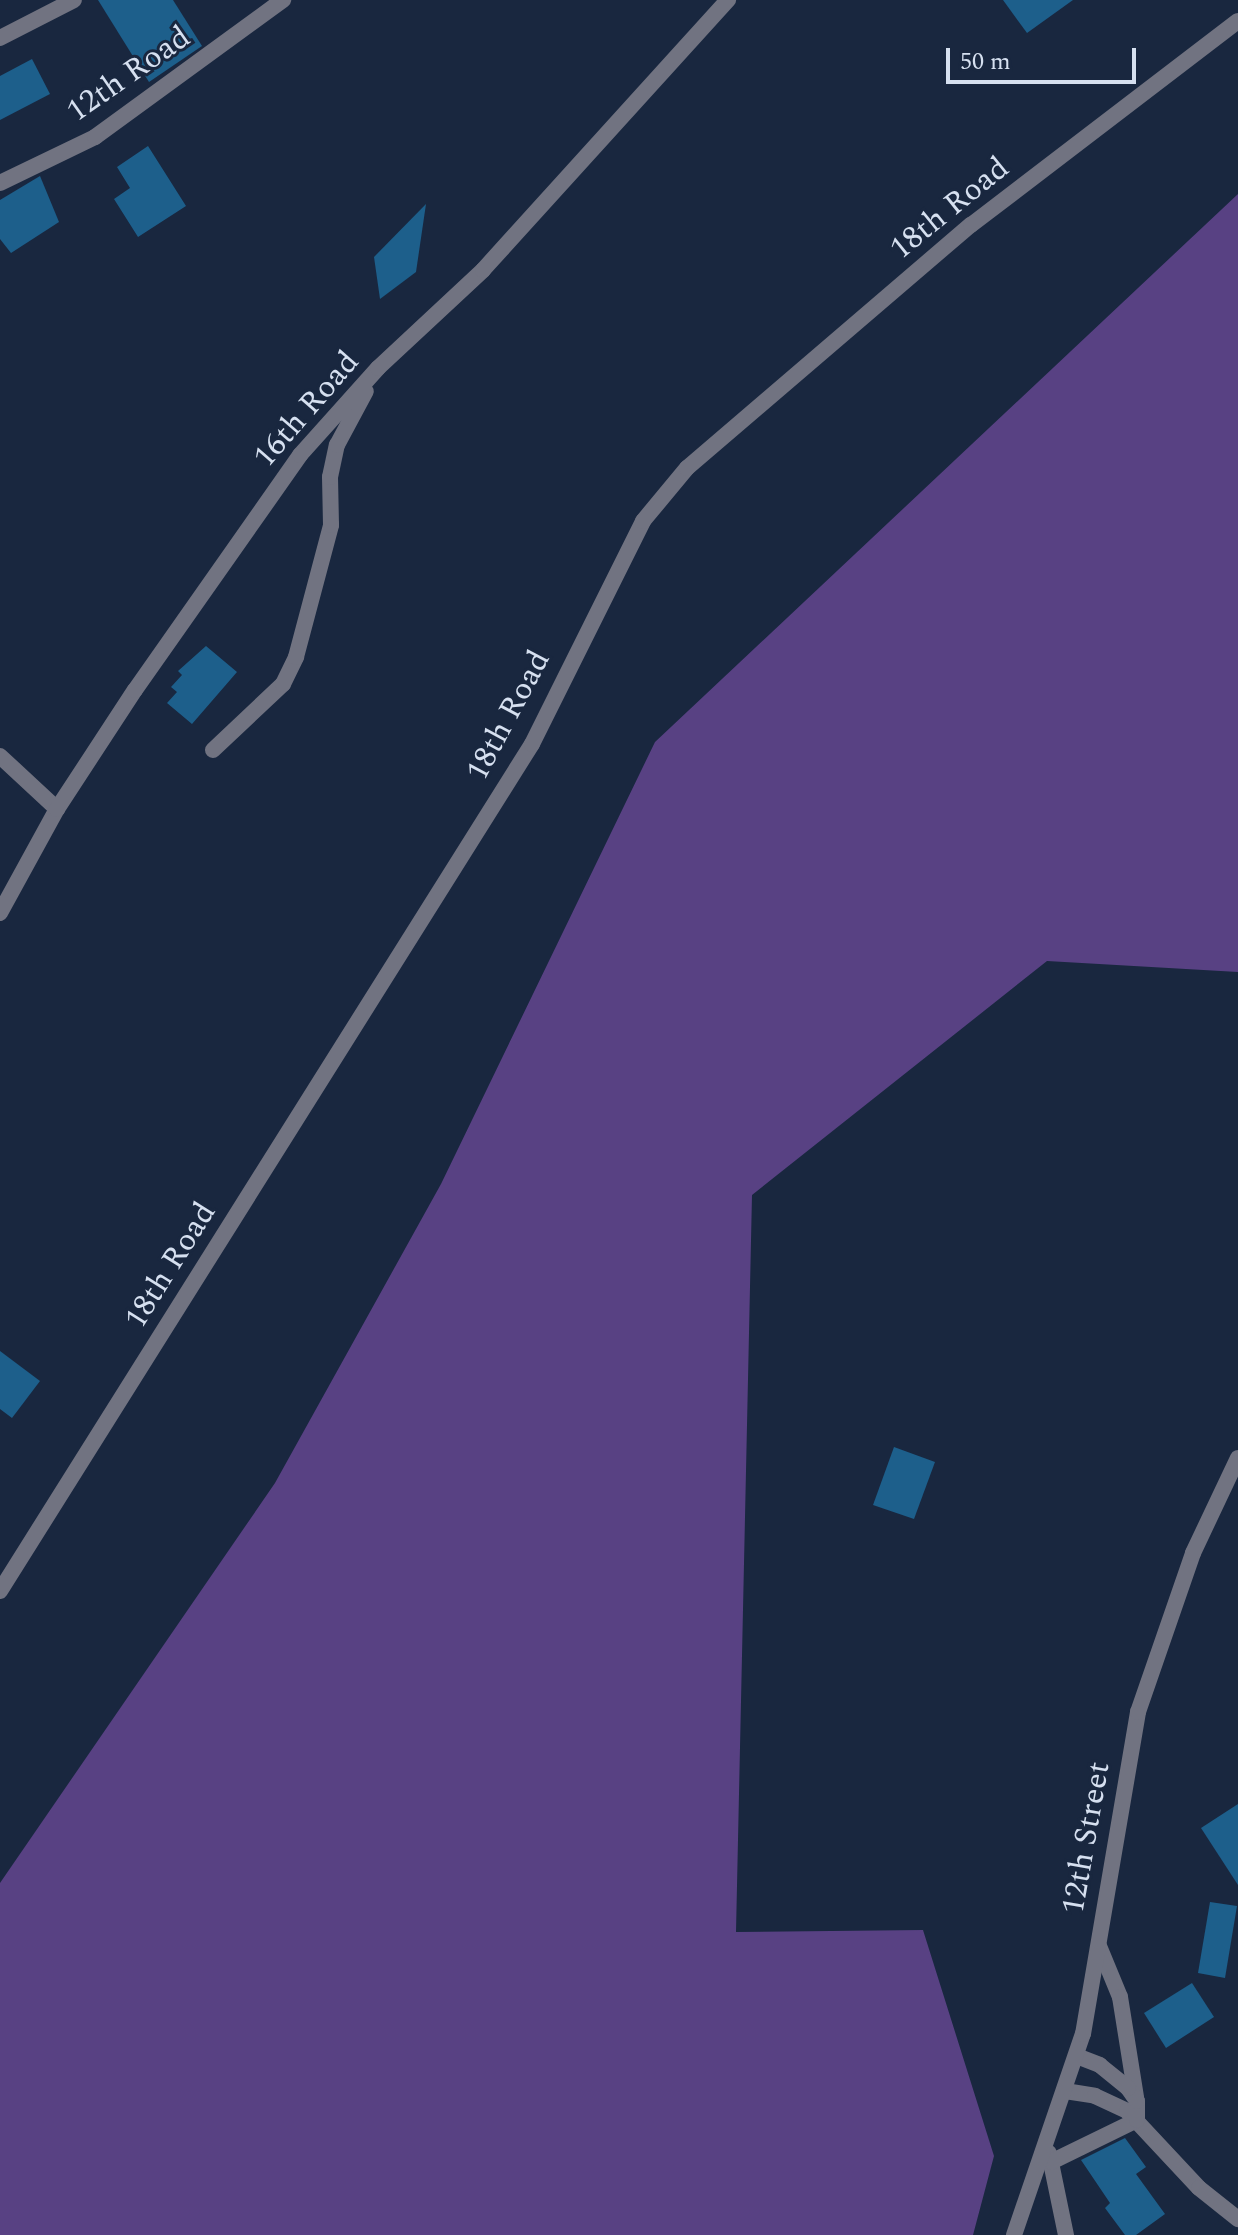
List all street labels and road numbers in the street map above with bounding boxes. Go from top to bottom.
street label: 12th Road [60,19,198,131]
street label: 18th Road [883,149,1017,269]
street label: 16th Road [246,344,368,476]
street label: 18th Road [459,644,559,788]
street label: 18th Road [117,1196,225,1336]
street label: 12th Street [1055,1759,1119,1917]

